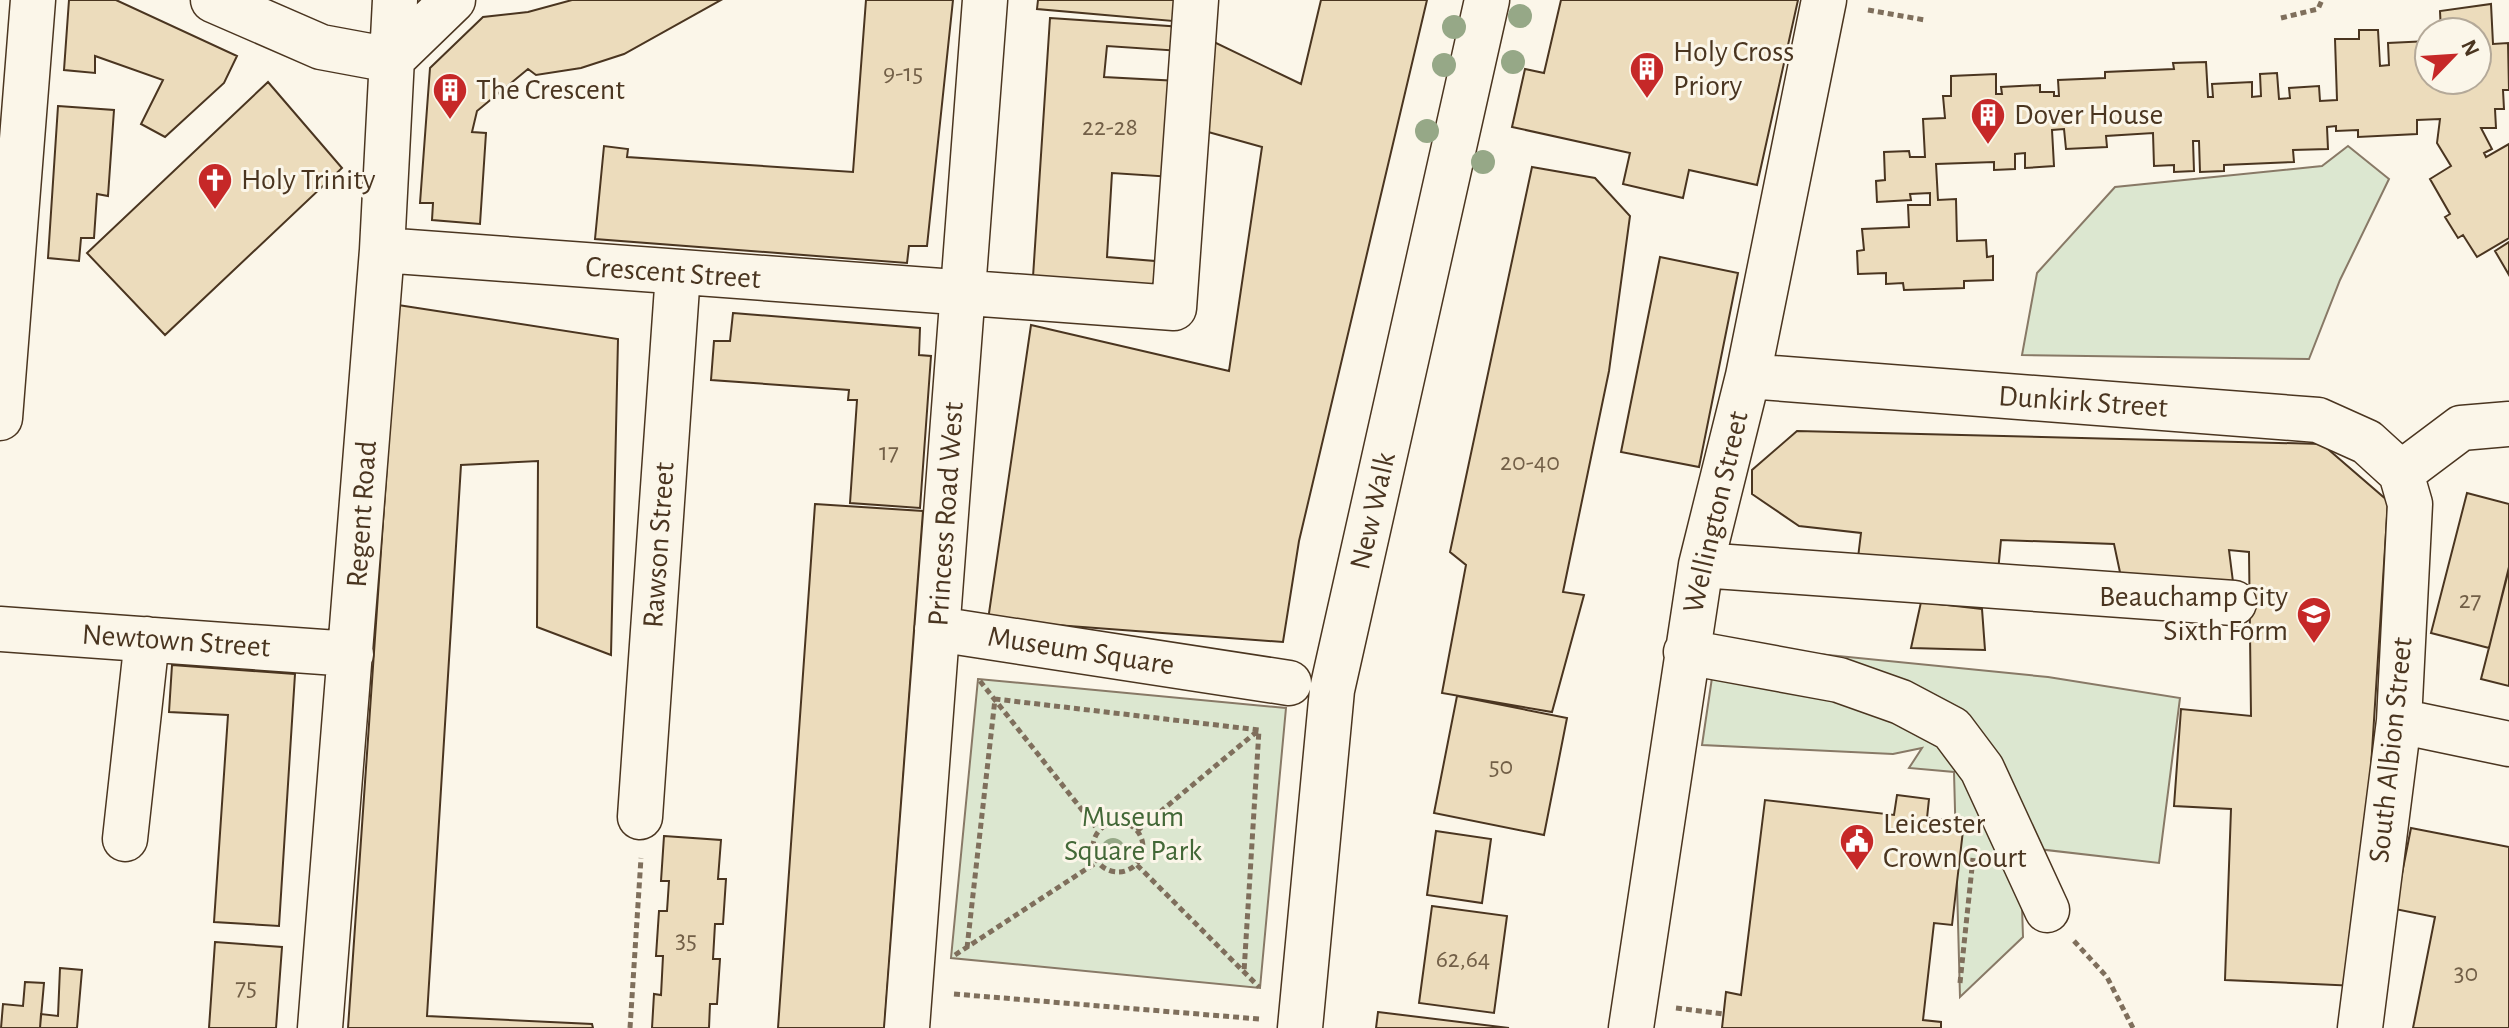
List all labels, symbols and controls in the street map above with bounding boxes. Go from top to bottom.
north arrow [2413,16,2493,96]
text: N [2457,36,2483,60]
place label: Holy Cross Priory [1673,37,1794,101]
building icon: Holy Cross Priory [1628,50,1666,100]
house number: 9-15 [883,60,923,86]
building icon: The Crescent [431,71,469,121]
place label: The Crescent [476,75,625,105]
building icon: Dover House [1969,96,2007,146]
place label: Dover House [2014,100,2163,130]
house number: 22-28 [1082,114,1138,140]
church icon: Holy Trinity [196,161,234,211]
place label: Holy Trinity [241,165,376,195]
street label: Crescent Street [584,252,762,294]
street label: Dunkirk Street [1997,381,2169,423]
street label: Princess Road West [923,400,969,627]
street label: Wellington Street [1678,408,1754,616]
house number: 17 [879,439,899,465]
street label: Regent Road [342,440,382,588]
street label: New Walk [1345,449,1401,572]
house number: 20-40 [1500,449,1560,475]
street label: Rawson Street [638,461,680,629]
place label: Beauchamp City Sixth Form [2099,582,2288,646]
house number: 27 [2459,587,2481,613]
school or university icon: Beauchamp City Sixth Form [2295,595,2333,645]
street label: Newtown Street [81,619,272,663]
street label: Museum Square [986,621,1176,681]
street label: South Albion Street [2364,635,2418,864]
house number: 50 [1489,753,1513,779]
park label: Museum Square Park [1064,802,1202,866]
place label: Leicester Crown Court [1883,809,2027,873]
public building icon: Leicester Crown Court [1838,822,1876,872]
house number: 35 [675,927,697,953]
house number: 62,64 [1436,946,1490,972]
house number: 30 [2454,960,2478,986]
house number: 75 [235,974,257,1000]

